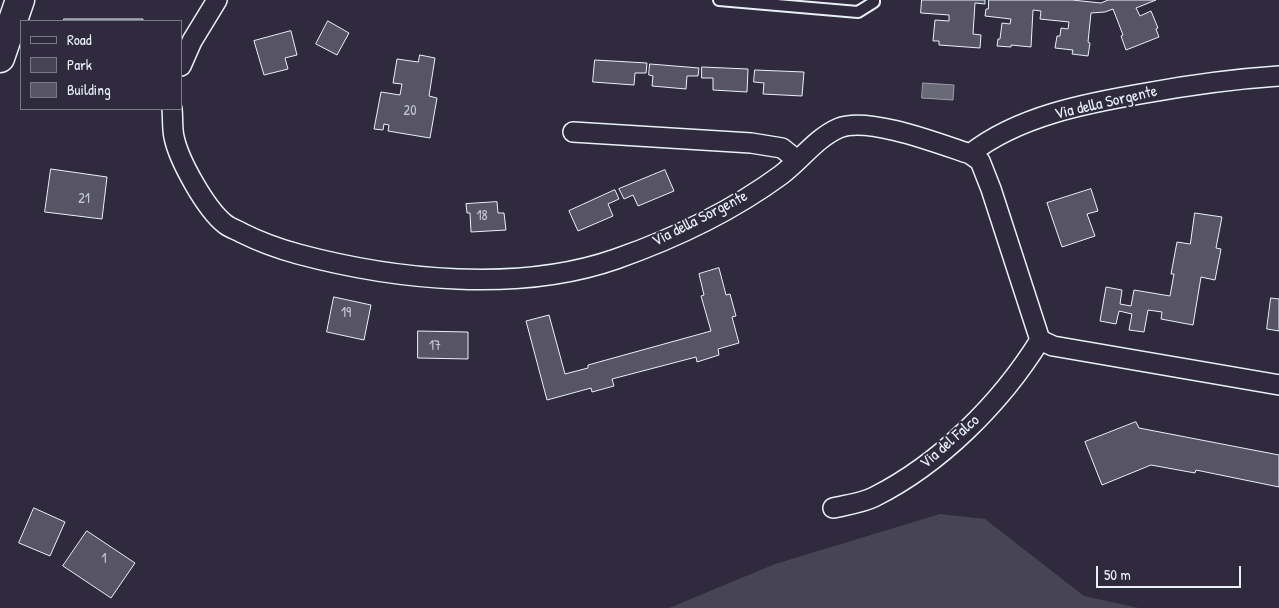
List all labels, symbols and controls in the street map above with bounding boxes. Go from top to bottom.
legend [20,20,182,110]
text: Road [67,29,92,50]
text: Park [67,54,92,75]
text: Building [67,79,111,100]
street label: Via della Sorgente [1053,82,1159,124]
house number: 20 [404,103,416,119]
street label: Via della Sorgente [649,187,751,251]
house number: 21 [78,191,90,207]
house number: 18 [476,208,488,224]
house number: 19 [341,305,351,321]
house number: 17 [429,338,441,354]
street label: Via del Falco [916,411,984,473]
house number: 1 [101,551,107,567]
scale bar [1099,556,1244,588]
text: 50 m [1104,564,1131,585]

